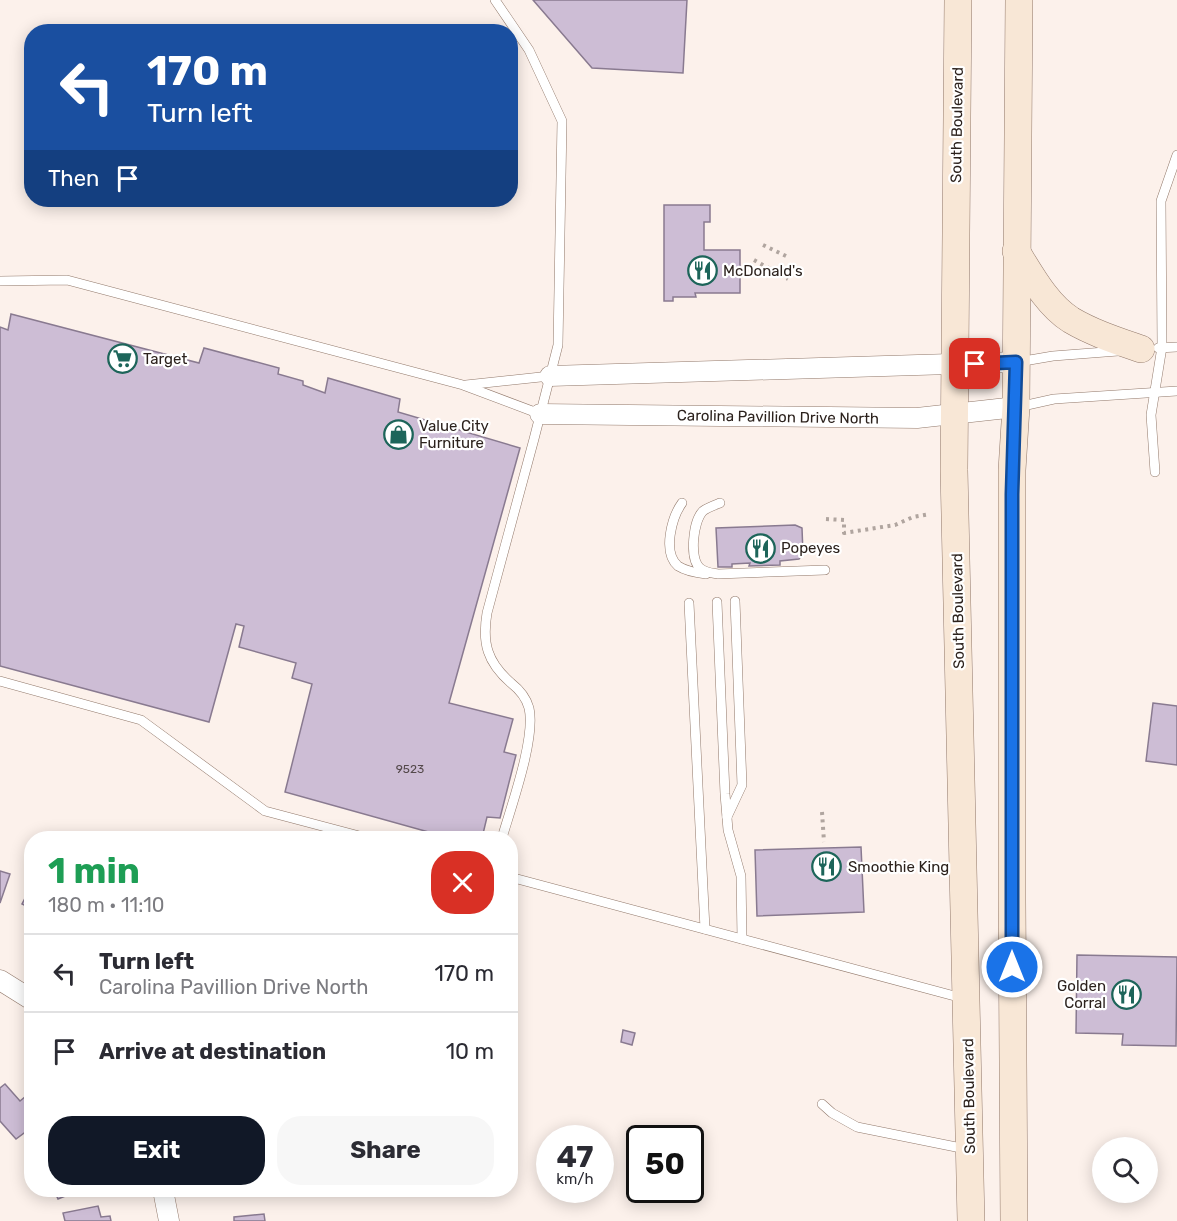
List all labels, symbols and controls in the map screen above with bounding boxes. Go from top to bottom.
text: 170 m [147,46,268,96]
icon: left [48,48,126,126]
street label: South Boulevard [947,67,967,183]
text: Turn left [147,97,252,129]
icon: arrive [111,162,144,195]
text: Then [48,165,99,192]
restaurant icon: McDonald's [686,255,718,287]
place label: McDonald's [723,262,803,280]
pin [949,338,1000,389]
supermarket icon: Target [106,343,138,375]
icon: arrive [958,347,991,380]
place label: Target [143,350,187,368]
street label: Carolina Pavillion Drive North [677,406,879,428]
place label: Value City Furniture [419,417,489,452]
shop icon: Value City Furniture [382,419,414,451]
restaurant icon: Popeyes [744,532,776,564]
place label: Popeyes [781,539,841,557]
street label: South Boulevard [948,553,968,669]
house number: 9523 [396,762,424,776]
text: 1 min [48,849,140,892]
button: close [431,851,494,914]
restaurant icon: Smoothie King [811,851,843,883]
place label: Smoothie King [848,858,949,876]
text: 180 m · 11:10 [48,893,165,917]
position arrow [980,935,1044,999]
text: Turn left [99,948,194,975]
icon: left [48,957,81,990]
text: 170 m [434,960,494,987]
text: Carolina Pavillion Drive North [99,975,368,999]
place label: Golden Corral [1057,977,1106,1012]
restaurant icon: Golden Corral [1111,979,1143,1011]
icon: arrive [48,1035,81,1068]
text: Arrive at destination [99,1038,326,1065]
text: 10 m [446,1038,494,1065]
street label: South Boulevard [959,1038,979,1154]
button: Exit [48,1116,265,1185]
button: Share [277,1116,494,1185]
speed limit sign: 50 [626,1125,704,1203]
map controls [1092,1137,1158,1203]
button: search [1092,1137,1158,1203]
text: 47 [557,1139,593,1175]
text: km/h [556,1170,594,1188]

